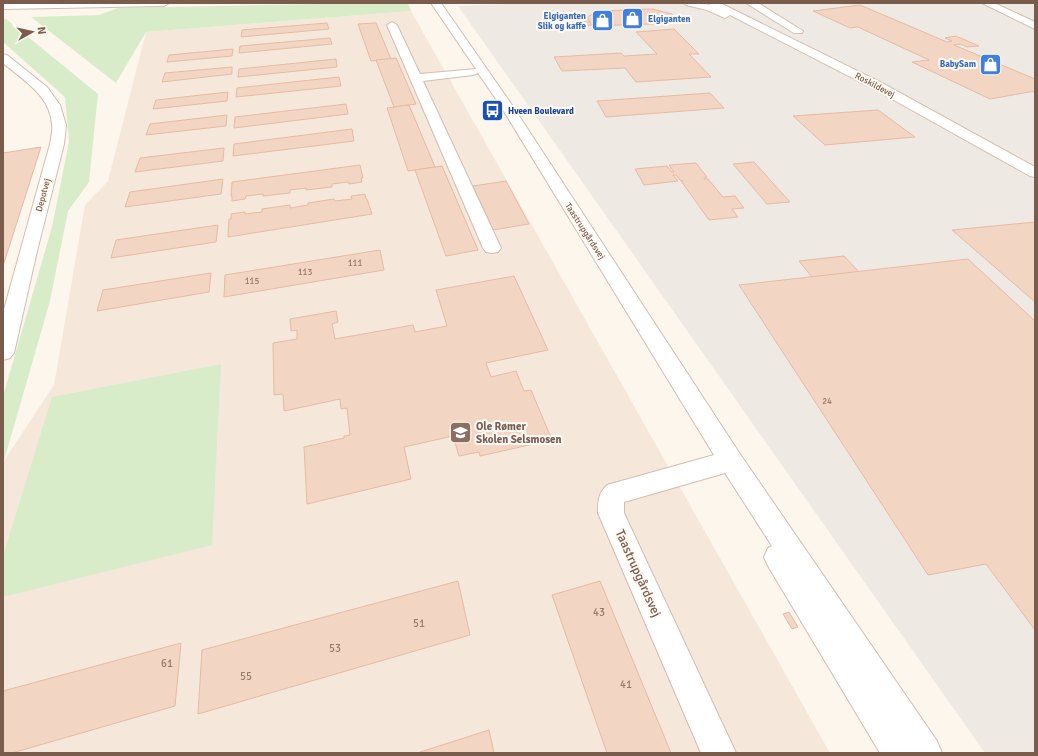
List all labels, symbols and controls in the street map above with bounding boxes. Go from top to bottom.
shop icon: Elgiganten [619,6,645,32]
shop icon: Elgiganten Slik og kaffe [589,8,615,34]
place label: Elgiganten Slik og kaffe [538,11,587,32]
north arrow [12,12,52,52]
place label: Elgiganten [648,14,691,25]
text: N [34,26,48,35]
shop icon: BabySam [978,51,1004,77]
place label: BabySam [940,59,976,70]
street label: Roskildevej [853,70,897,101]
bus stop icon: Hveen Boulevard [479,98,505,124]
place label: Hveen Boulevard [508,106,574,117]
street label: Depotvej [34,177,53,213]
street label: Taastrupgårdsvej [562,201,607,262]
house number: 111 [348,258,362,269]
house number: 113 [298,267,312,278]
house number: 115 [245,276,259,287]
house number: 24 [822,396,832,407]
school or university icon: Ole Rømer Skolen Selsmosen [448,419,474,445]
place label: Ole Rømer Skolen Selsmosen [476,420,562,446]
street label: Taastrupgårdsvej [612,527,665,620]
house number: 43 [593,606,605,619]
house number: 51 [413,617,425,630]
house number: 53 [329,642,341,655]
house number: 61 [161,657,173,670]
house number: 55 [240,670,252,683]
house number: 41 [620,678,632,691]

